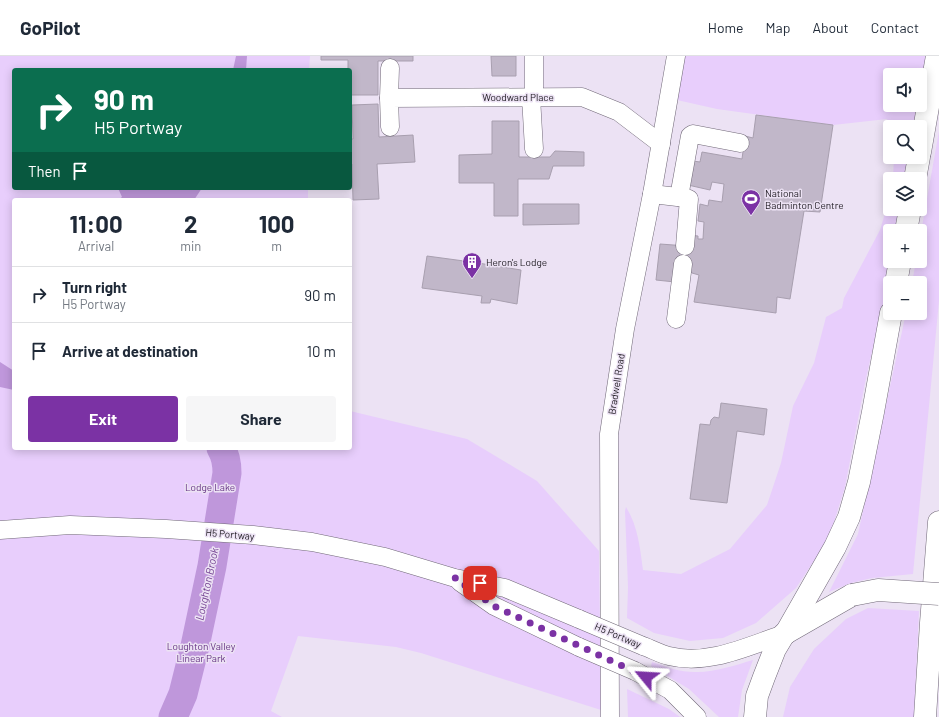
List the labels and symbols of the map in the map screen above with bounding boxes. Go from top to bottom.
street label: Woodward Place [482,91,554,103]
place label: National Badminton Centre [765,187,844,211]
sports icon: National Badminton Centre [740,188,762,216]
building icon: Heron's Lodge [461,251,483,279]
place label: Heron's Lodge [486,256,547,268]
street label: Bradwell Road [605,353,627,415]
park label: Lodge Lake [185,481,235,493]
street label: H5 Portway [205,526,255,542]
water label: Loughton Brook [192,546,221,621]
pin [463,566,497,600]
street label: H5 Portway [593,620,643,650]
park label: Loughton Valley Linear Park [167,640,236,664]
position arrow [625,656,667,698]

